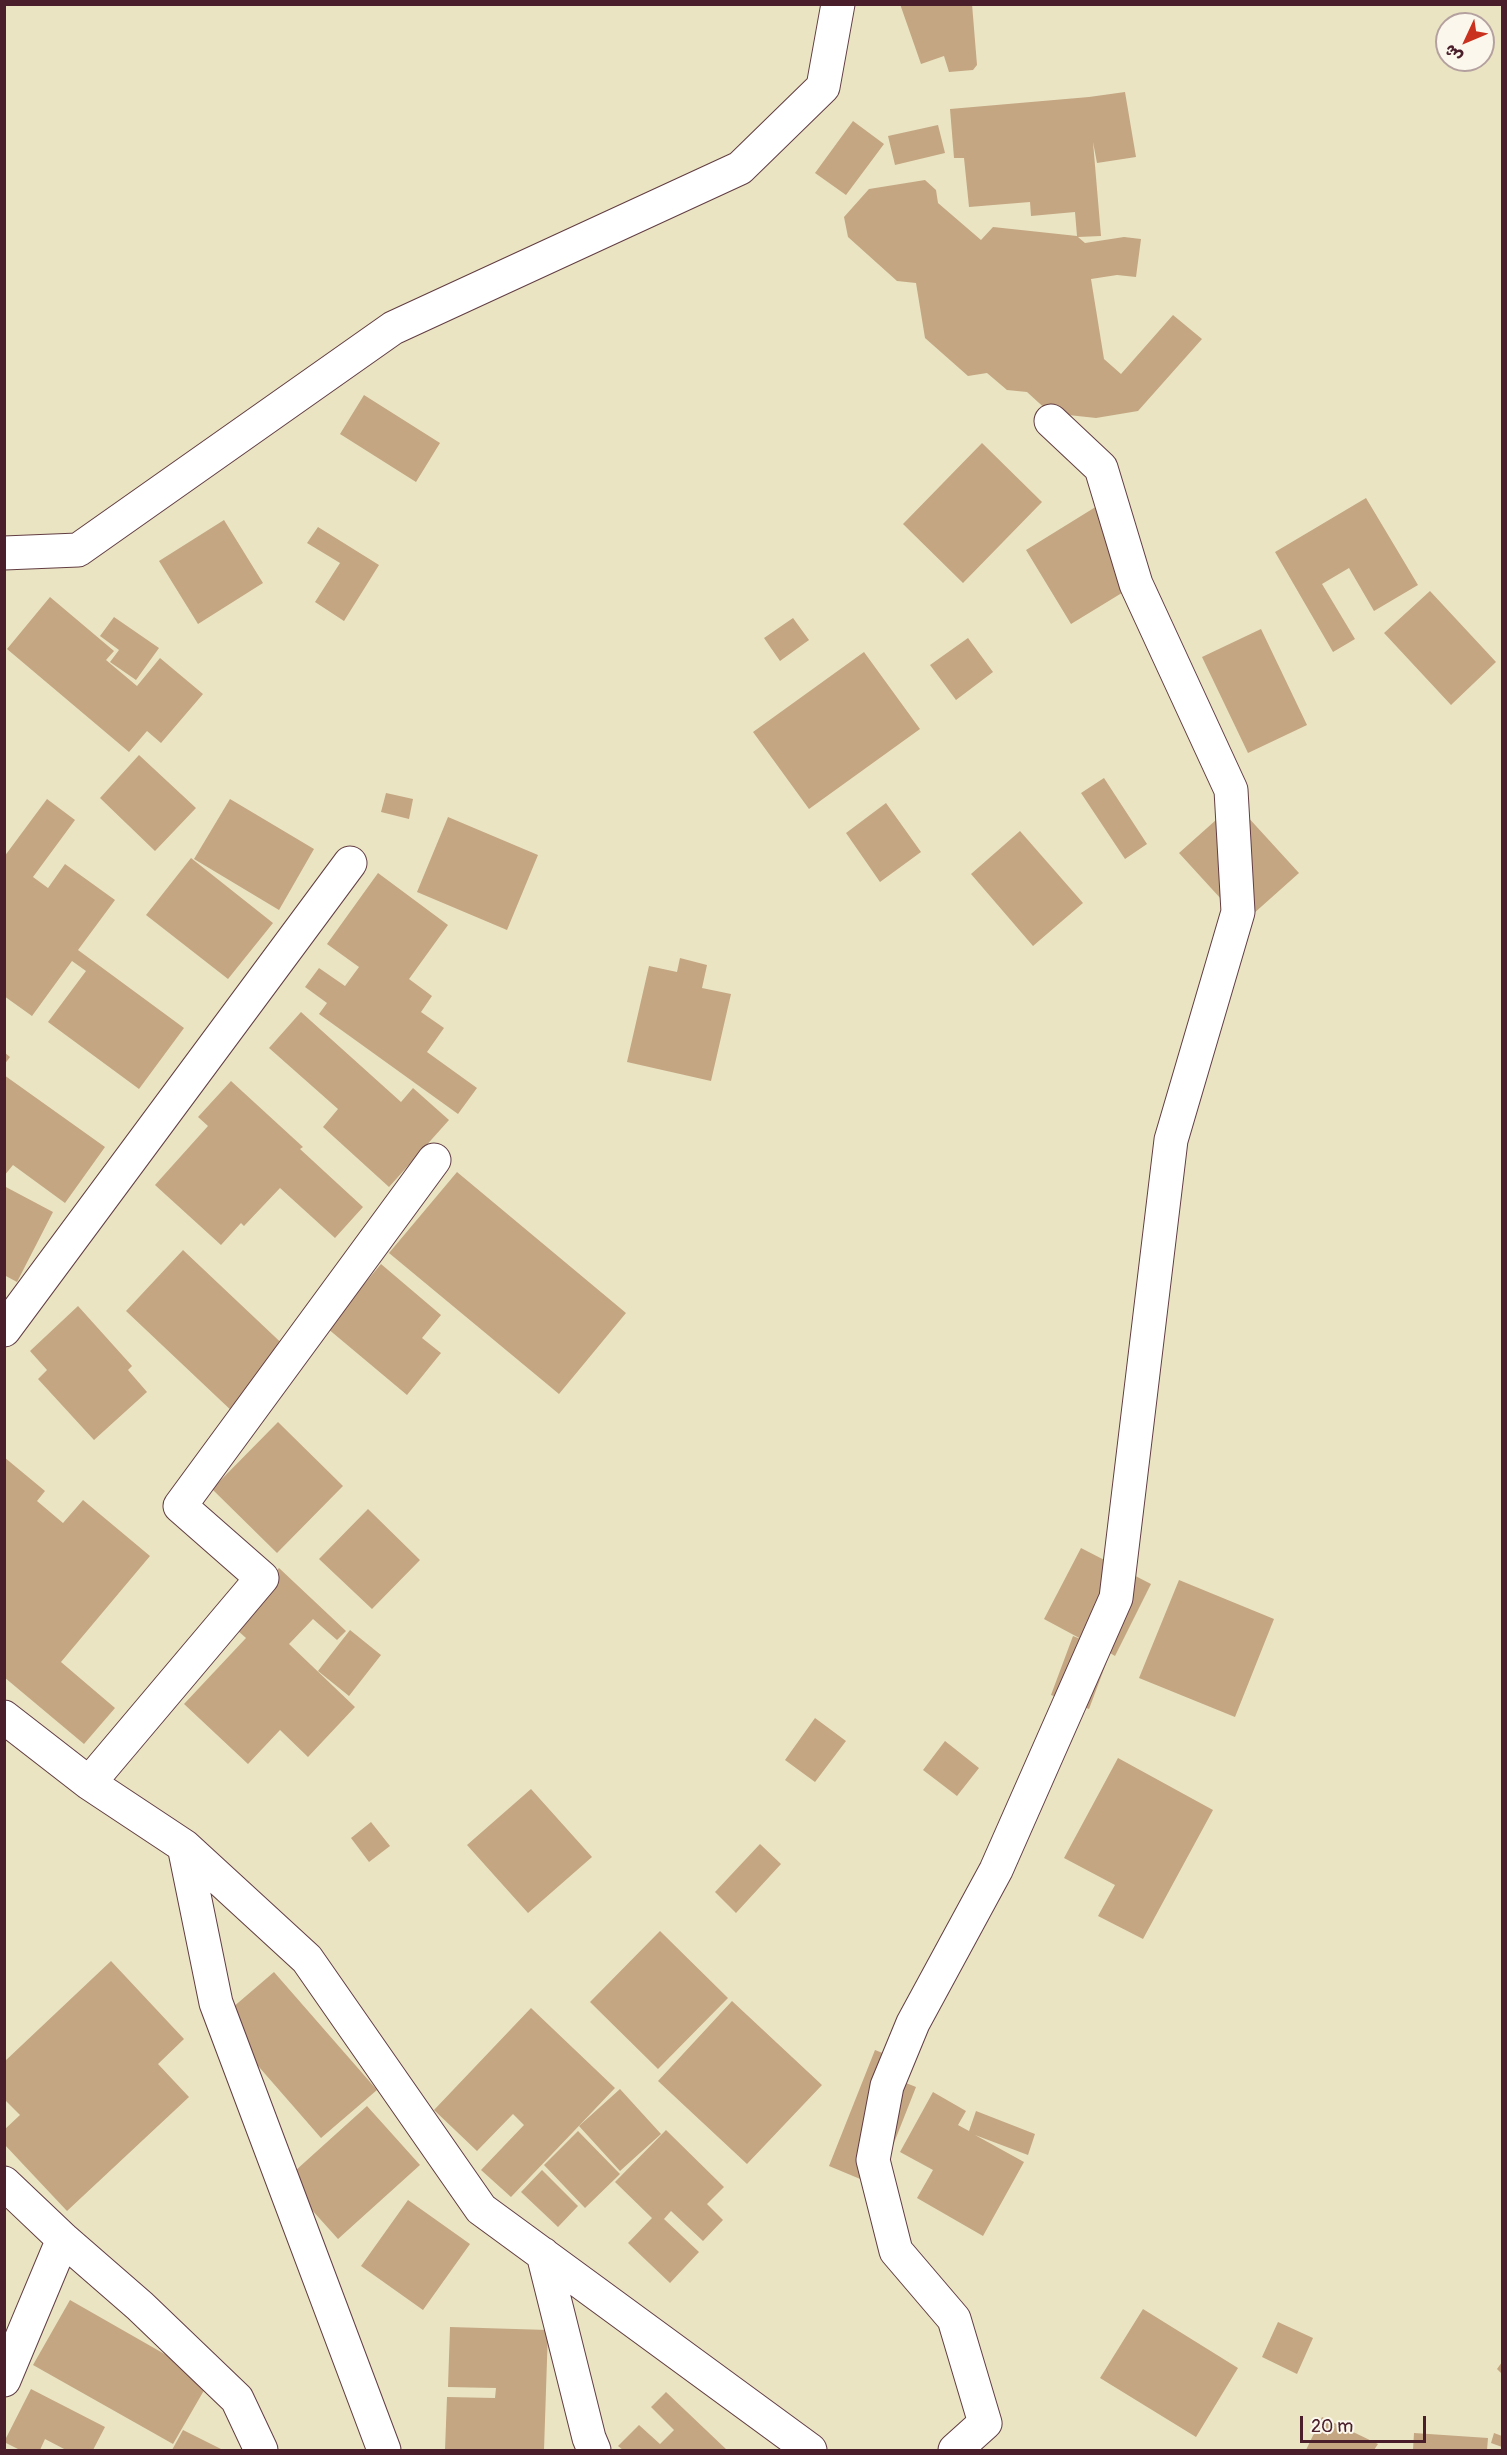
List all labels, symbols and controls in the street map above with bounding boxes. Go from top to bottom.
north arrow [1435,12,1495,72]
text: ش [1440,40,1467,66]
scale bar [1303,2404,1429,2442]
text: 20 m [1311,2415,1353,2438]

